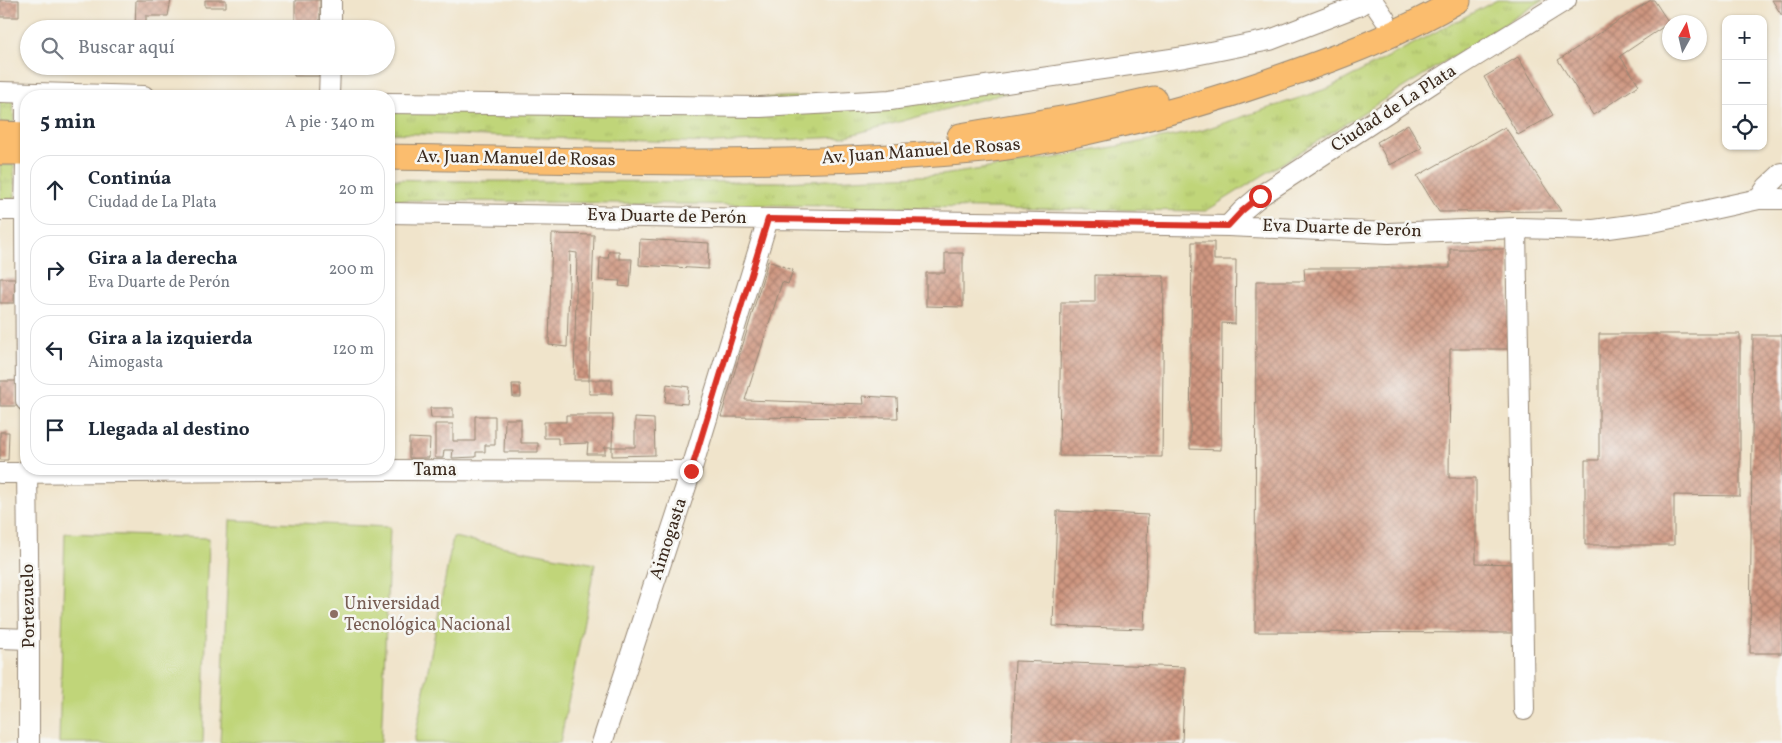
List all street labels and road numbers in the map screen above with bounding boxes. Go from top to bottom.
street label: Ciudad de La Plata [1326,59,1462,159]
street label: Av. Juan Manuel de Rosas [821,133,1021,171]
street label: Av. Juan Manuel de Rosas [416,145,616,173]
street label: Eva Duarte de Perón [587,203,747,231]
street label: Eva Duarte de Perón [1262,214,1423,244]
street label: Tama [413,458,457,483]
street label: Aimogasta [644,495,694,583]
street label: Portezuelo [16,564,42,648]

